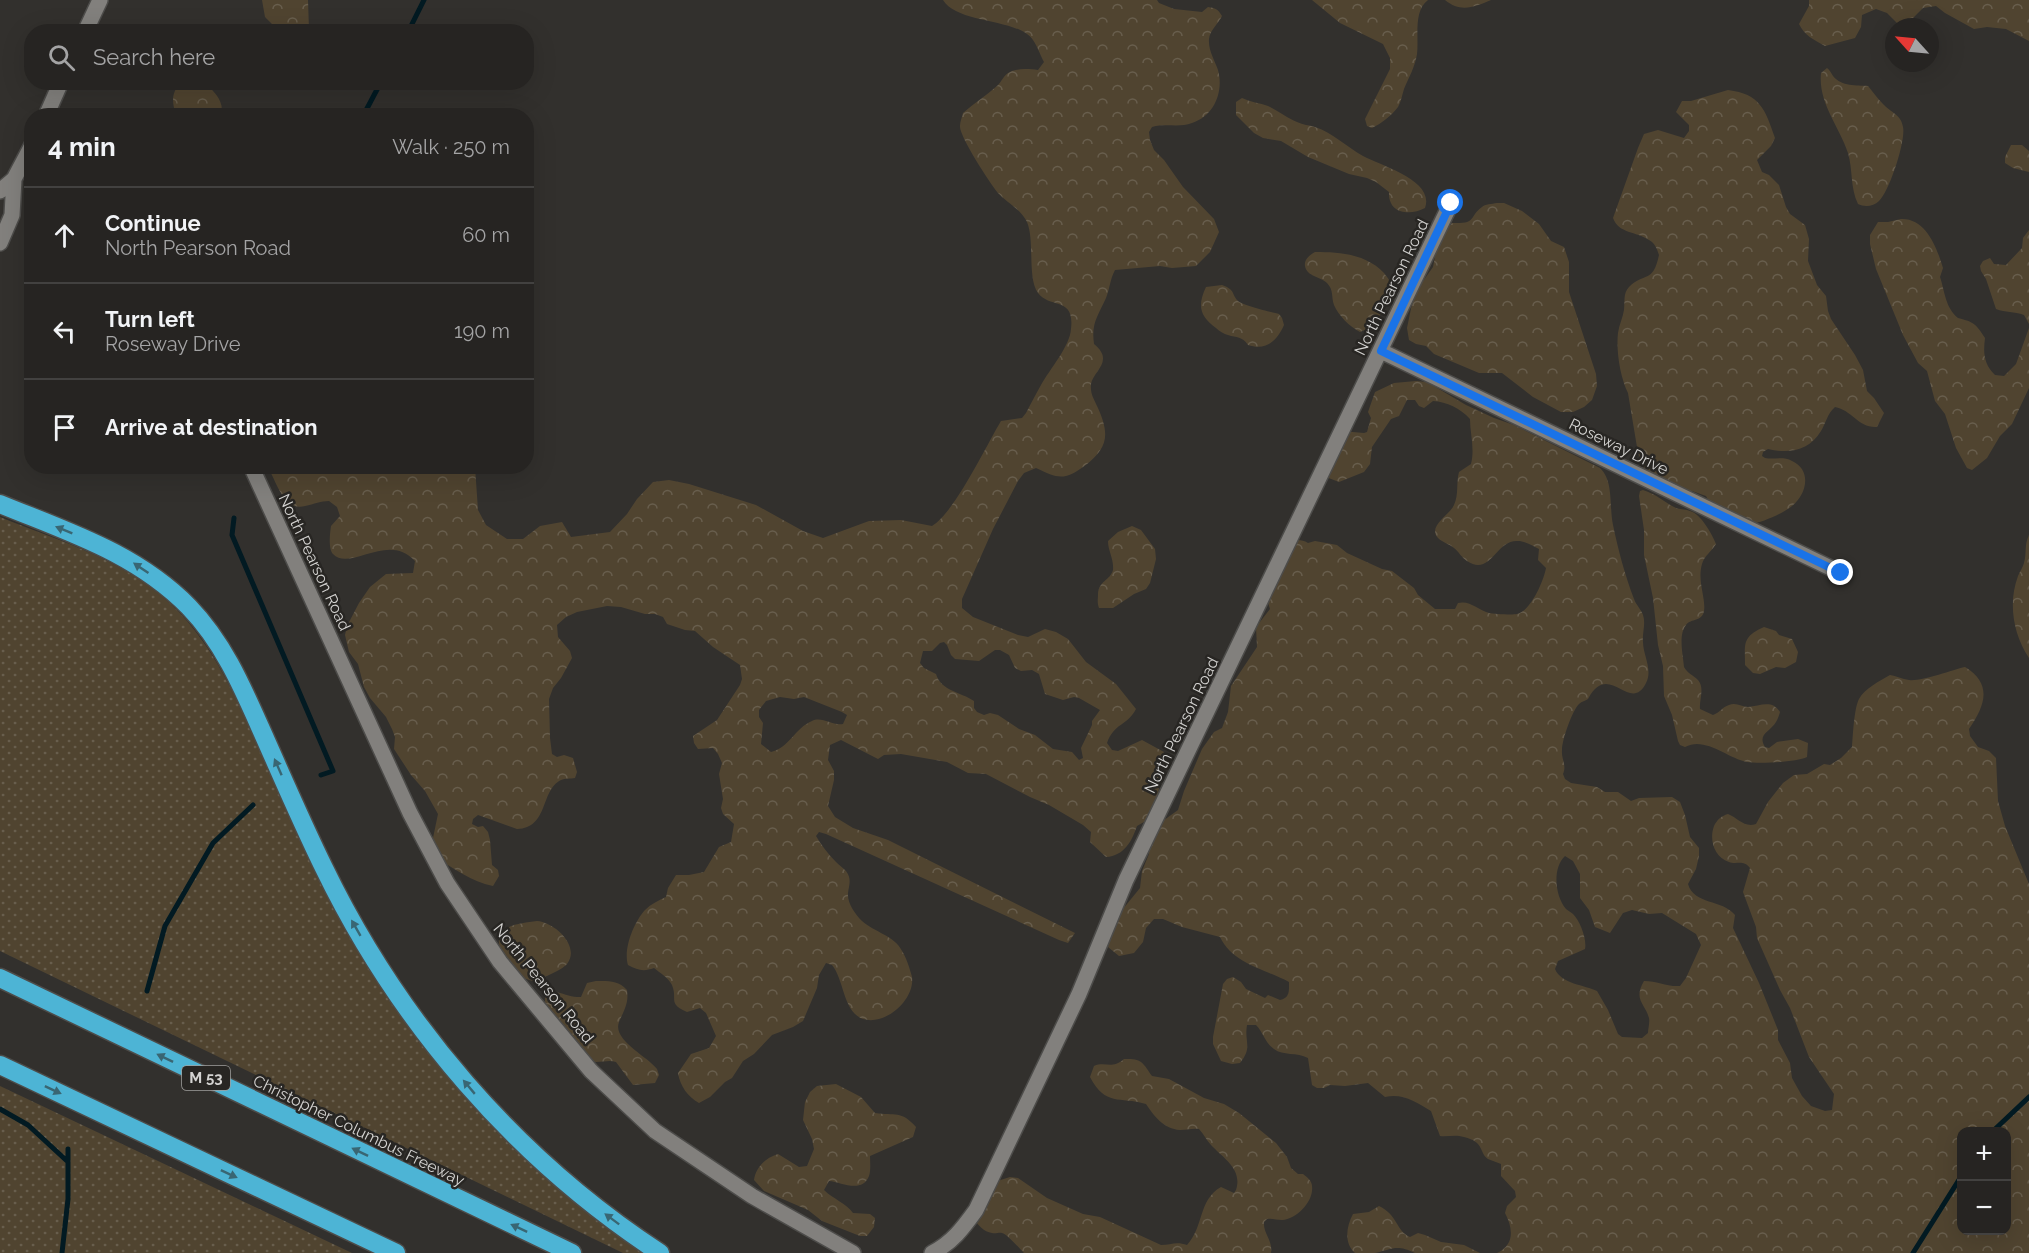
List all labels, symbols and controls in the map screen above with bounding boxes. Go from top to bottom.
north arrow [1885,18,1939,72]
search box [24,24,534,90]
icon: search [45,41,78,74]
text: Search here [93,44,215,70]
text: 4 min [48,132,116,162]
text: Walk · 250 m [392,135,510,159]
route start [1437,189,1463,215]
text: Continue [105,210,201,236]
street label: North Pearson Road [1350,216,1433,358]
icon: ahead [48,219,81,252]
text: 60 m [462,223,510,247]
text: North Pearson Road [105,236,291,260]
text: Turn left [105,306,195,332]
icon: left [48,315,81,348]
text: 190 m [454,319,510,343]
text: Roseway Drive [105,332,240,356]
icon: arrive [48,411,81,444]
text: Arrive at destination [105,414,318,440]
street label: Roseway Drive [1566,414,1672,479]
street label: North Pearson Road [275,491,355,634]
one-way arrow [55,525,73,534]
route end [1827,559,1853,585]
one-way arrow [134,562,150,574]
street label: North Pearson Road [1140,654,1223,796]
one-way arrow [273,758,283,776]
one-way arrow [351,920,362,936]
street label: North Pearson Road [489,920,598,1047]
one-way arrow [157,1053,174,1062]
road number: M 53 [182,1066,230,1090]
street label: Christopher Columbus Freeway [250,1071,468,1190]
one-way arrow [463,1080,476,1095]
one-way arrow [44,1085,61,1094]
map controls [1957,1127,2011,1235]
button: + [1957,1127,2011,1181]
one-way arrow [351,1147,368,1156]
one-way arrow [220,1169,237,1178]
button: − [1957,1181,2011,1235]
one-way arrow [605,1213,620,1225]
one-way arrow [510,1223,527,1232]

